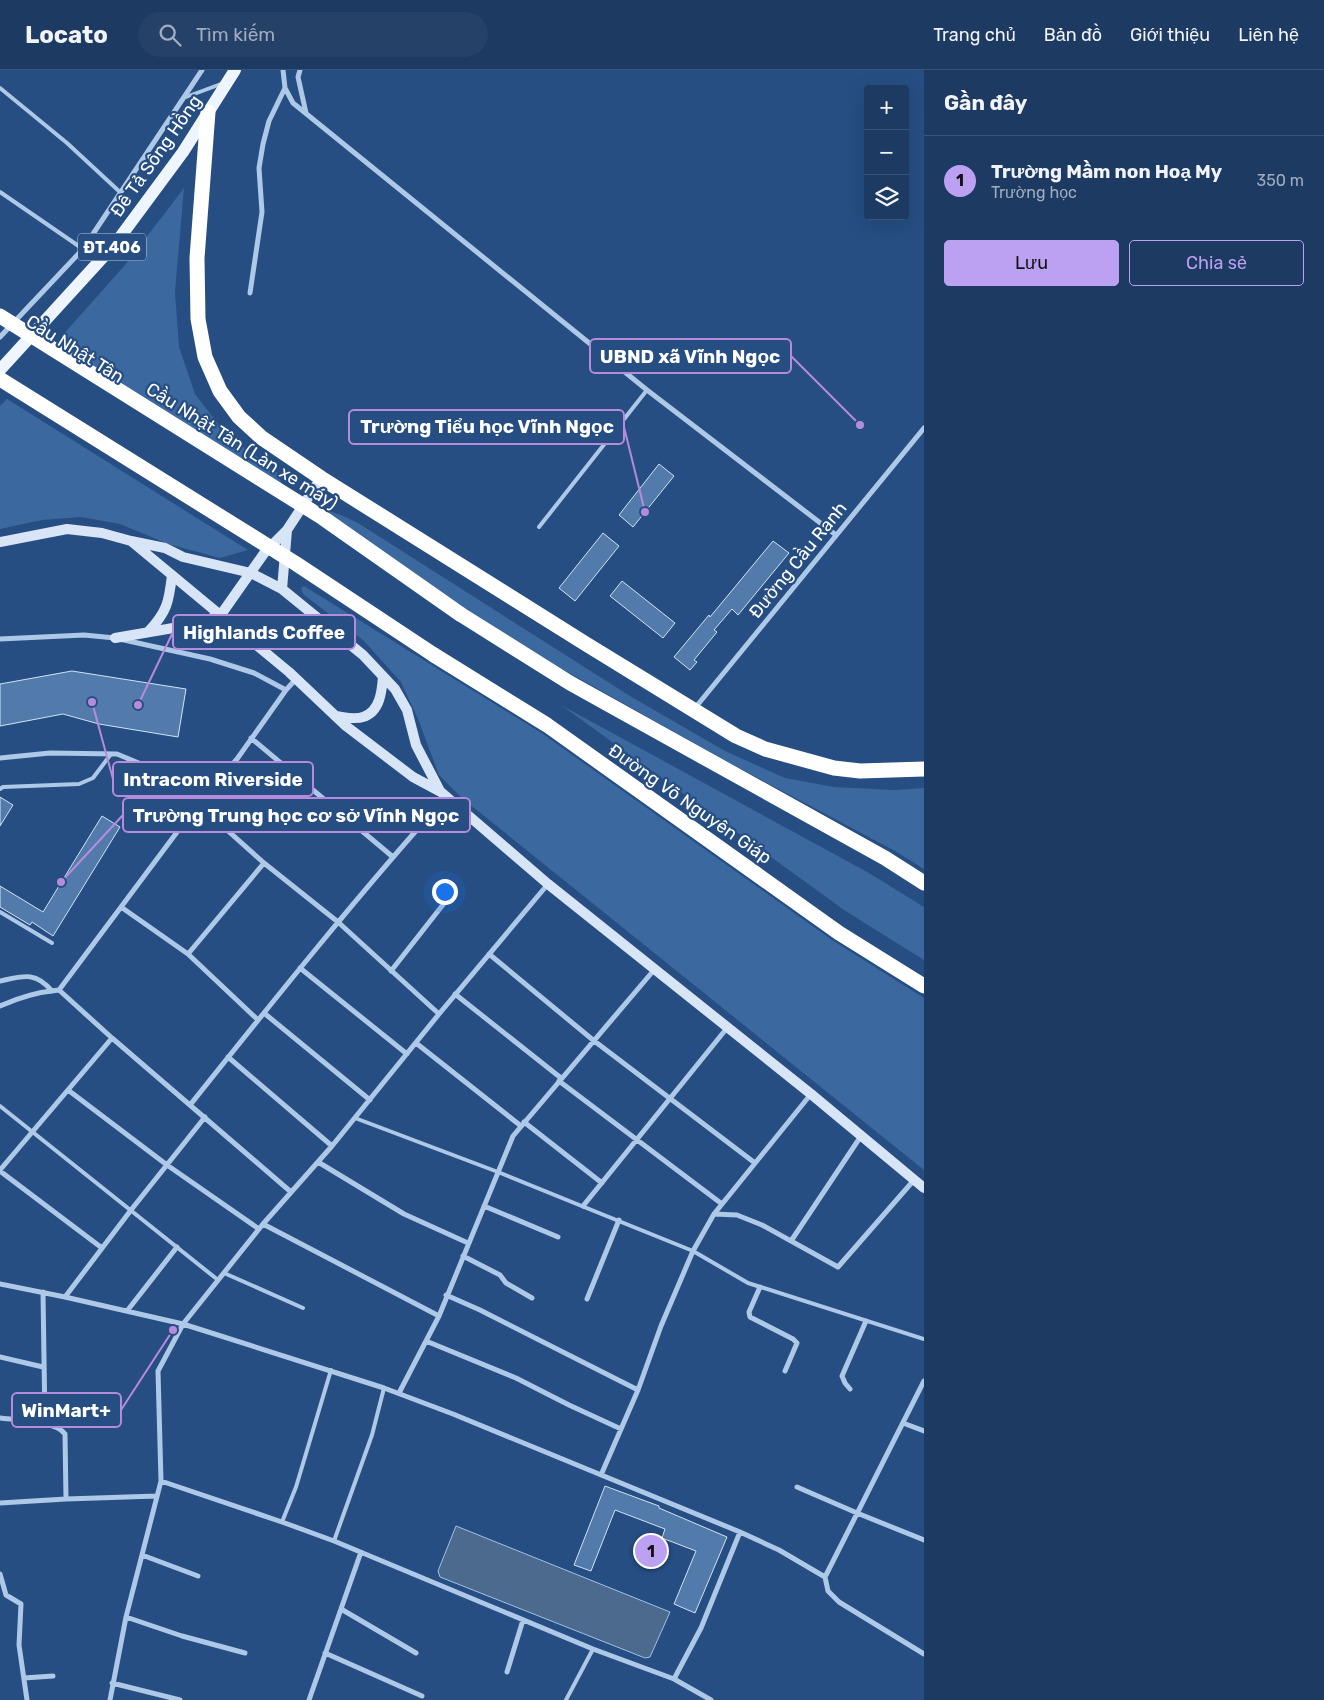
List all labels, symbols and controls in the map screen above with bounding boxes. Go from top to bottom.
search box [138,12,488,57]
text: Locato [25,21,108,49]
icon: search [156,21,184,49]
text: Tìm kiếm [196,23,275,46]
text: Trang chủ [933,24,1016,46]
text: Bản đồ [1044,24,1102,46]
text: Giới thiệu [1130,24,1210,46]
text: Liên hệ [1238,24,1299,46]
map controls [864,85,909,220]
button: + [864,85,909,130]
street label: Đê Tả Sông Hồng [105,90,206,221]
text: Gần đây [944,90,1027,115]
button: − [864,130,909,175]
text: Trường Mầm non Hoạ My [991,160,1222,183]
text: 1 [956,171,964,190]
text: 350 m [1257,171,1304,190]
button: layers [864,175,909,220]
text: Trường học [991,183,1077,202]
road number: ĐT.406 [78,233,146,260]
button: Lưu [944,240,1119,286]
button: Chia sẻ [1129,240,1304,286]
street label: Cầu Nhật Tân [22,309,128,388]
callout: UBND xã Vĩnh Ngọc [590,339,791,373]
text: UBND xã Vĩnh Ngọc [600,345,780,368]
street label: Cầu Nhật Tân (Làn xe máy) [142,377,342,514]
callout: Trường Tiểu học Vĩnh Ngọc [349,410,624,444]
text: Trường Tiểu học Vĩnh Ngọc [360,415,614,438]
street label: Đường Cầu Ranh [744,497,852,623]
callout: Highlands Coffee [173,615,355,649]
text: Highlands Coffee [183,621,345,644]
street label: Đường Võ Nguyên Giáp [604,739,776,869]
callout: Intracom Riverside [113,762,313,796]
text: Intracom Riverside [123,768,303,791]
callout: Trường Trung học cơ sở Vĩnh Ngọc [123,798,470,832]
text: Trường Trung học cơ sở Vĩnh Ngọc [133,804,459,827]
your location [432,879,458,905]
callout: WinMart+ [12,1393,121,1427]
text: WinMart+ [21,1399,111,1422]
pin: 1 [635,1532,667,1570]

